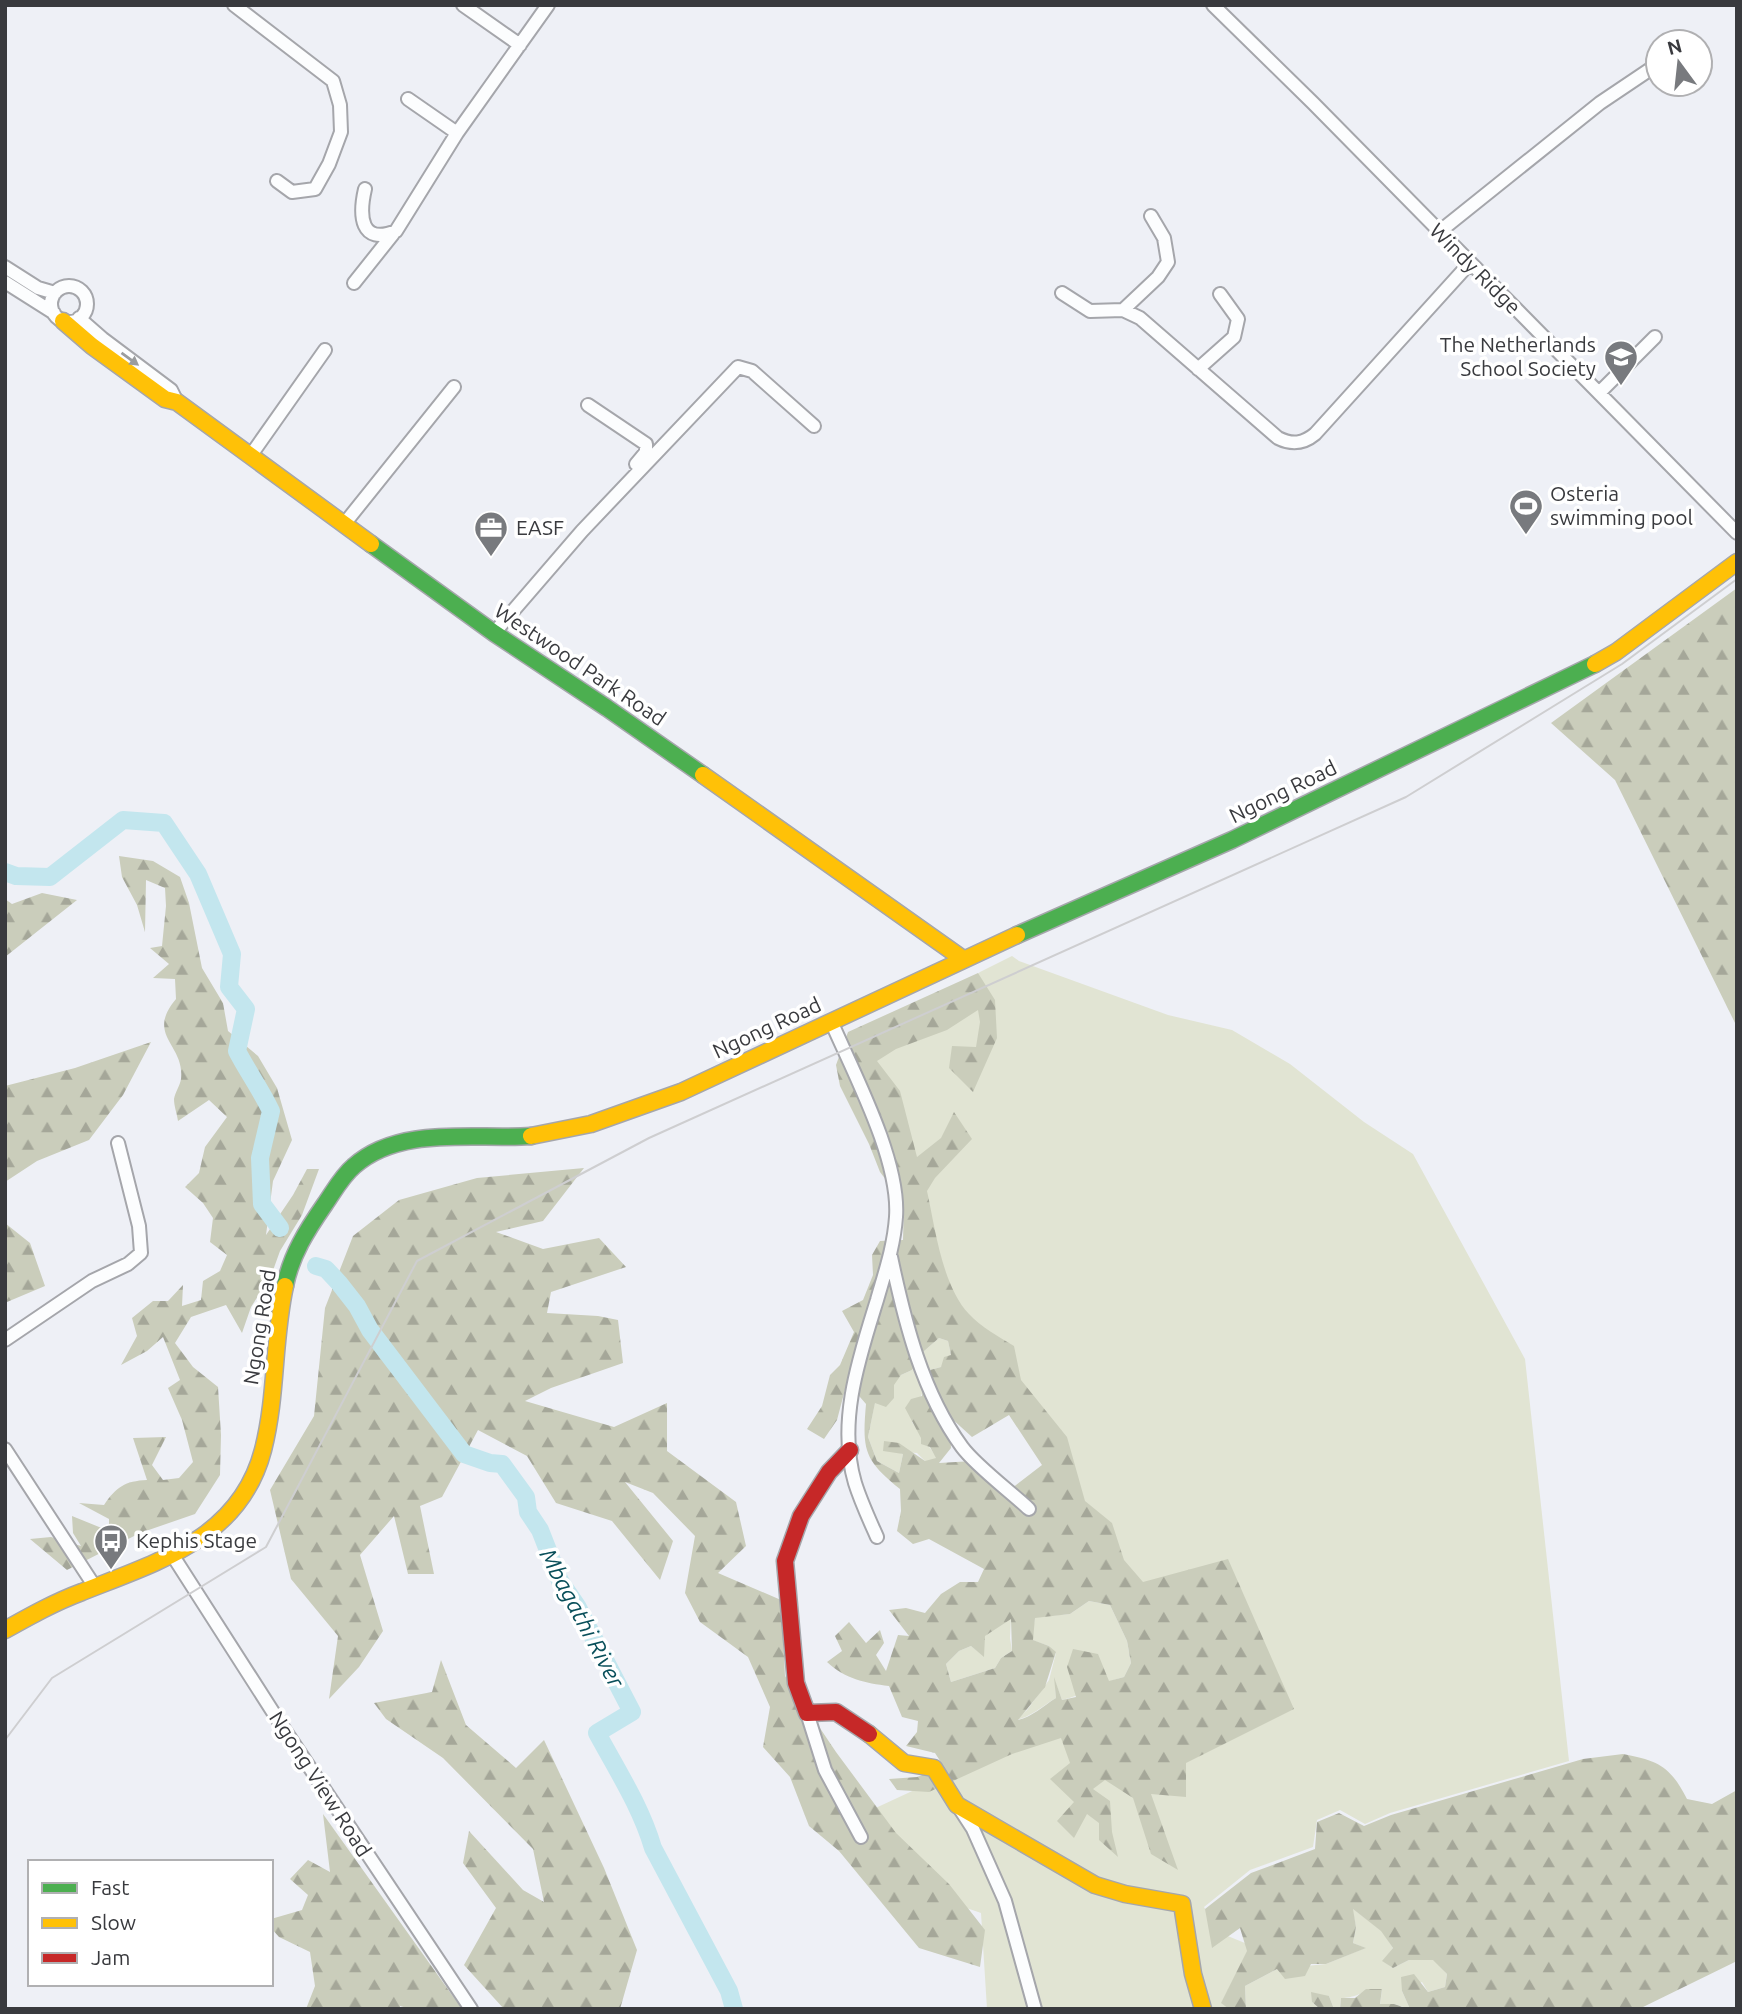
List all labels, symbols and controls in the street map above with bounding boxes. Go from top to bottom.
north arrow [1644,28,1714,98]
text: N [1665,34,1684,59]
street label: Windy Ridge [1425,218,1526,319]
place label: The Netherlands School Society [1440,332,1596,380]
school or university icon: The Netherlands School Society [1602,338,1640,387]
one-way arrow [121,352,139,366]
place label: Osteria swimming pool [1550,481,1693,529]
sports icon: Osteria swimming pool [1507,487,1545,536]
office icon: EASF [472,509,510,558]
place label: EASF [516,515,564,539]
street label: Westwood Park Road [491,598,671,730]
street label: Ngong Road [1225,755,1340,827]
street label: Ngong Road [709,992,825,1063]
street label: Ngong Road [238,1267,280,1386]
bus stop icon: Kephis Stage [92,1522,130,1571]
place label: Kephis Stage [136,1528,257,1552]
water label: Mbagathi River [535,1544,630,1692]
street label: Ngong View Road [265,1706,377,1861]
legend [28,1860,273,1986]
text: Fast [91,1875,129,1899]
text: Slow [91,1910,136,1934]
text: Jam [91,1945,130,1969]

